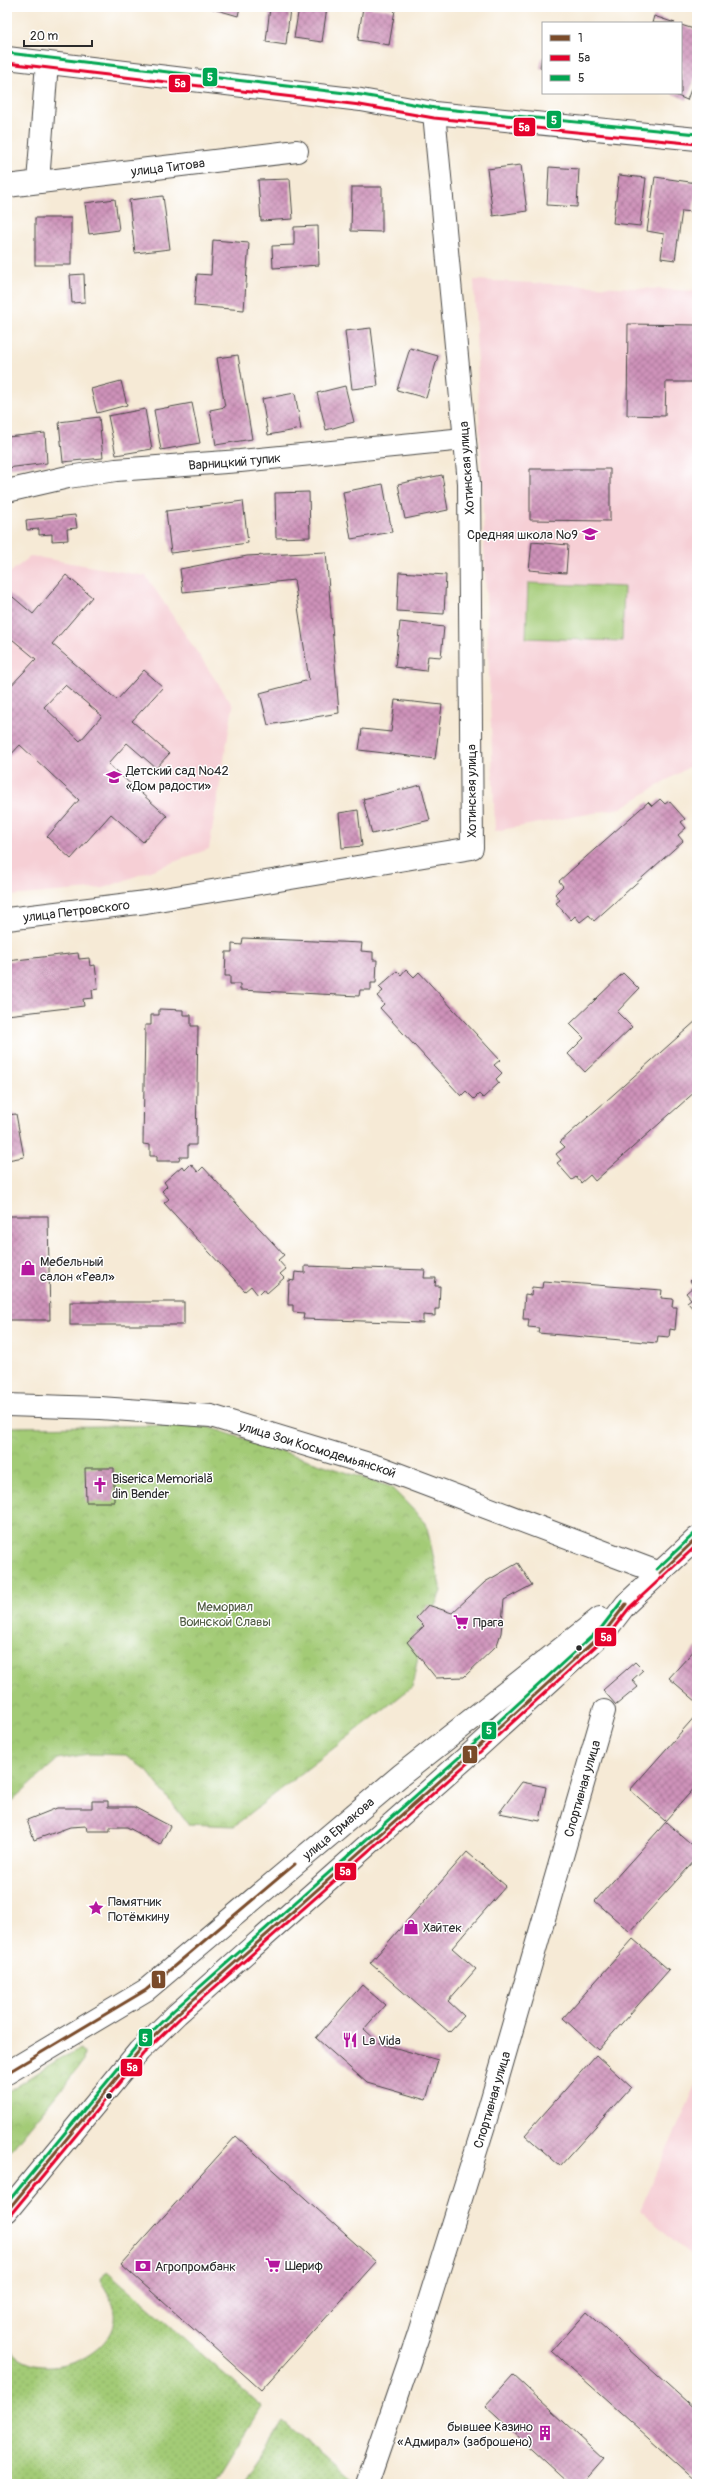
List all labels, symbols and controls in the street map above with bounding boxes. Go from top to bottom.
scale bar [24,22,92,48]
legend [542,22,682,94]
text: 20 m [30,29,59,44]
text: 1 [578,31,583,46]
text: 5а [578,51,591,66]
line badge: 5 [202,67,218,87]
text: 5 [207,71,213,84]
text: 5 [578,71,585,86]
line badge: 5а [168,74,191,93]
text: 5а [174,77,186,90]
line badge: 5 [546,110,562,129]
text: 5 [551,114,557,127]
line badge: 5а [513,117,536,137]
text: 5а [518,121,530,134]
street label: улица Титова [129,155,206,180]
street label: Хотинская улица [456,421,478,515]
street label: Варницкий тупик [188,450,282,474]
school or university icon: Средняя школа №9 [581,525,599,543]
place label: Средняя школа №9 [467,527,578,543]
street label: Хотинская улица [464,744,480,838]
place label: Детский сад №42 «Дом радости» [125,763,229,794]
school or university icon: Детский сад №42 «Дом радости» [105,768,123,786]
street label: улица Петровского [21,897,131,926]
place label: Мебельный салон «Реал» [40,1254,115,1285]
shop icon: Мебельный салон «Реал» [19,1259,37,1277]
street label: улица Зои Космодемьянской [236,1418,398,1482]
place label: Biserica Memorială din Bender [112,1471,213,1502]
church icon: Biserica Memorială din Bender [91,1476,109,1494]
park label: Мемориал Воинской Славы [179,1599,271,1630]
supermarket icon: Прага [452,1613,470,1631]
place label: Прага [473,1615,503,1631]
line badge: 5а [594,1627,617,1647]
text: 5а [600,1631,612,1644]
unlabelled marker [574,1643,584,1653]
line badge: 5 [481,1721,497,1740]
text: 5 [486,1724,492,1737]
street label: Спортивная улица [561,1738,604,1839]
line badge: 1 [462,1745,478,1764]
text: 1 [468,1748,472,1761]
street label: улица Ермакова [299,1794,378,1864]
line badge: 5а [334,1862,357,1881]
text: 5а [339,1865,351,1878]
place label: Памятник Потёмкину [108,1894,170,1925]
place icon: Памятник Потёмкину [87,1899,105,1917]
shop icon: Хайтек [402,1918,420,1936]
place label: Хайтек [423,1920,462,1936]
line badge: 1 [151,1970,166,1989]
text: 1 [157,1973,161,1986]
line badge: 5 [138,2028,153,2047]
restaurant icon: La Vida [341,2031,359,2049]
text: 5 [142,2032,148,2045]
place label: La Vida [362,2033,401,2049]
street label: Спортивная улица [470,2050,514,2150]
line badge: 5а [120,2058,143,2077]
text: 5а [126,2061,138,2074]
unlabelled marker [104,2091,114,2101]
supermarket icon: Шериф [264,2256,282,2274]
bank icon: Агропромбанк [134,2257,152,2275]
place label: Шериф [285,2258,323,2274]
place label: Агропромбанк [155,2259,236,2275]
place label: бывшее Казино «Адмирал» (заброшено) [397,2419,533,2450]
building icon: бывшее Казино «Адмирал» (заброшено) [536,2424,554,2442]

